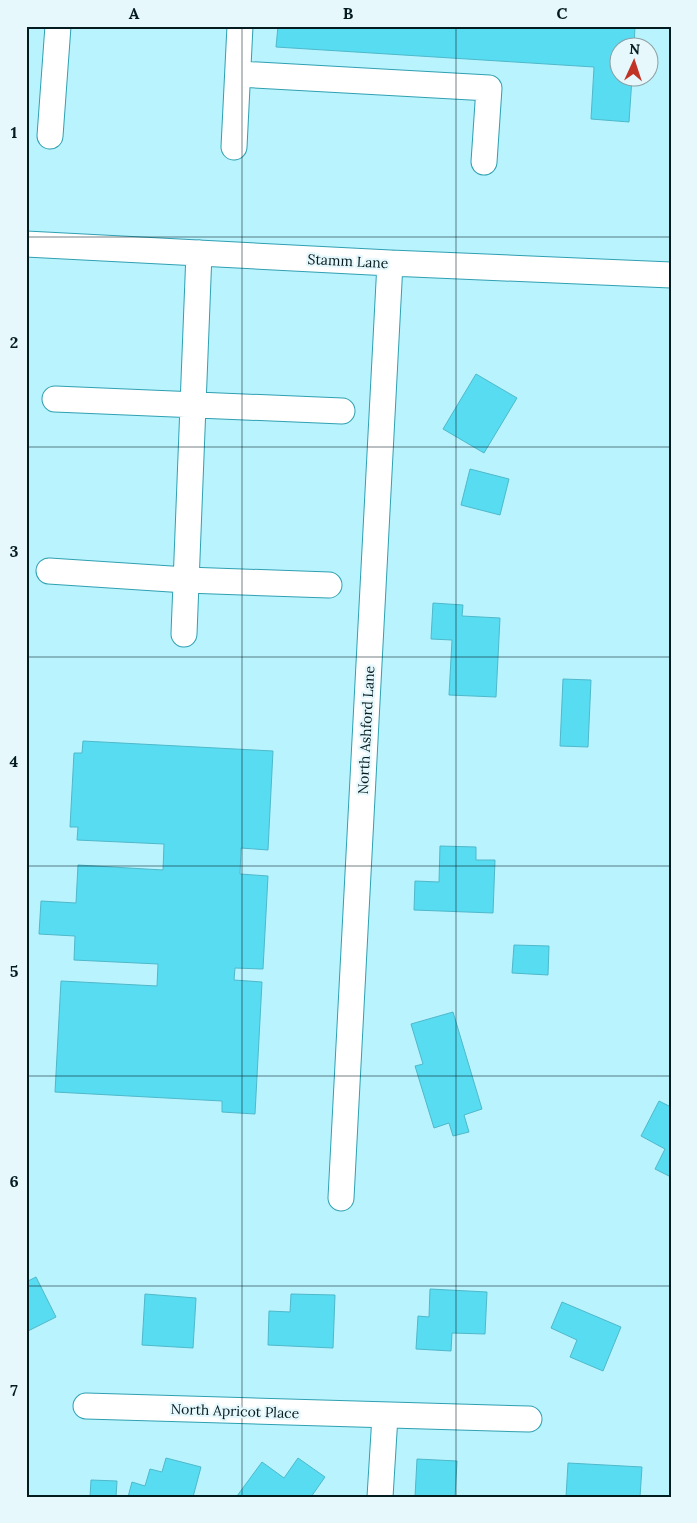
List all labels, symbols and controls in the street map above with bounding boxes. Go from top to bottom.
text: A [129,3,140,23]
text: B [343,3,354,23]
text: C [556,3,568,23]
north arrow [610,38,660,88]
text: N [629,40,641,58]
text: 1 [11,122,17,142]
street label: Stamm Lane [307,250,389,272]
text: 2 [10,332,18,352]
text: 3 [10,541,19,561]
street label: North Ashford Lane [354,665,378,795]
text: 4 [10,751,19,771]
text: 5 [10,961,19,981]
text: 6 [9,1171,19,1191]
text: 7 [10,1380,18,1400]
street label: North Apricot Place [170,1400,300,1422]

